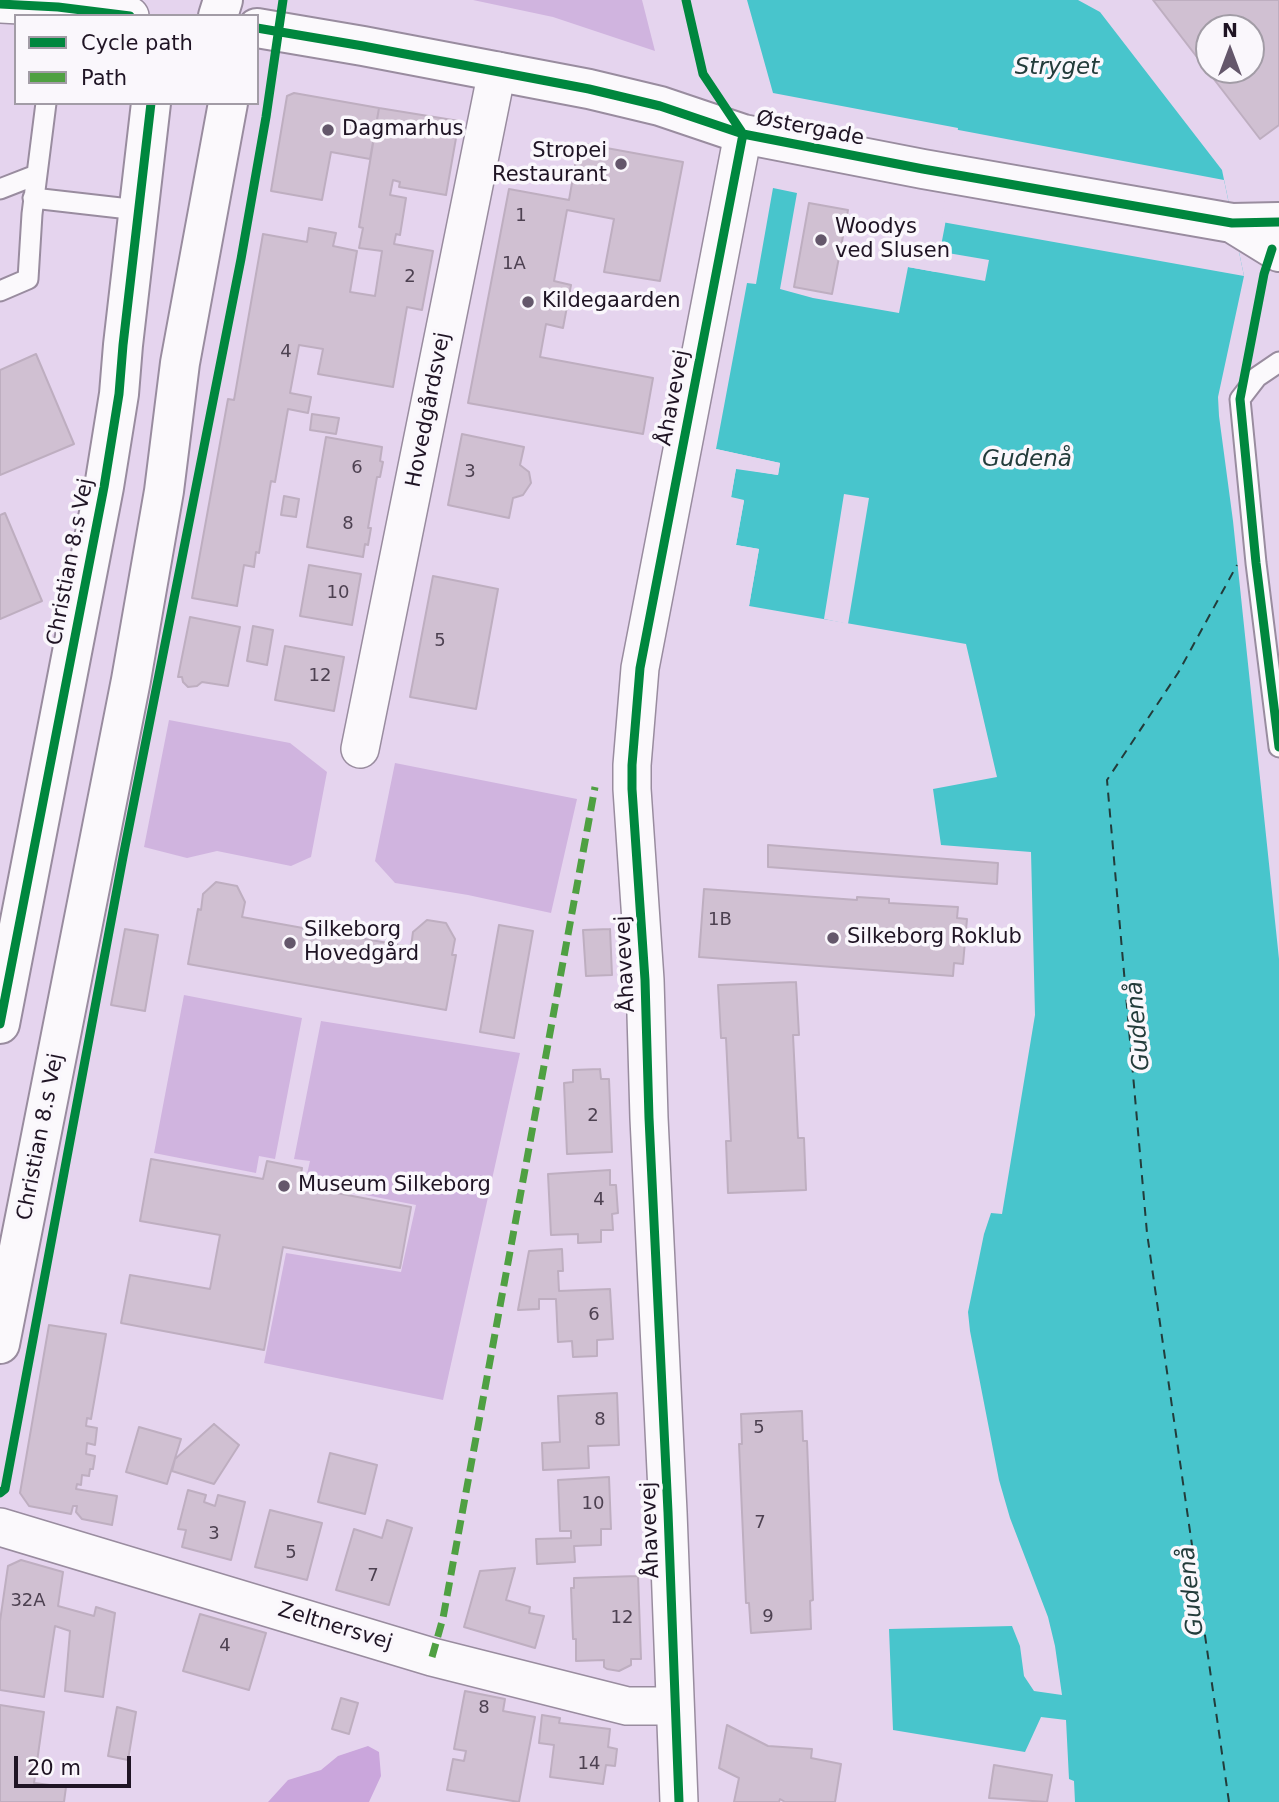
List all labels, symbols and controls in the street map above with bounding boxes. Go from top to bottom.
legend [14,14,259,105]
north arrow [1195,14,1265,84]
text: N [1222,19,1238,41]
text: Cycle path [81,31,193,55]
water label: Stryget [1015,54,1099,82]
text: Path [81,66,127,90]
street label: Østergade [754,106,866,152]
place label: Dagmarhus [342,117,464,143]
marker: Dagmarhus [320,122,336,138]
place label: Stropei Restaurant [492,139,607,189]
marker: Stropei Restaurant [613,156,629,172]
house number: 1 [515,205,527,227]
place label: Woodys ved Slusen [835,215,950,265]
marker: Woodys ved Slusen [813,232,829,248]
house number: 1A [502,253,526,275]
house number: 2 [404,266,416,288]
place label: Kildegaarden [542,289,681,315]
marker: Kildegaarden [520,294,536,310]
street label: Hovedgårdsvej [402,330,456,490]
house number: 4 [280,341,292,363]
street label: Åhavevej [652,348,696,448]
water label: Gudenå [982,446,1072,474]
house number: 6 [351,457,363,479]
house number: 3 [464,461,476,483]
street label: Christian 8.s Vej [42,476,100,648]
house number: 8 [342,513,354,535]
house number: 10 [327,582,349,604]
house number: 5 [434,630,446,652]
house number: 12 [309,665,331,687]
house number: 1B [708,909,732,931]
street label: Åhavevej [611,915,641,1013]
place label: Silkeborg Hovedgård [304,918,419,968]
place label: Silkeborg Roklub [847,925,1022,951]
marker: Silkeborg Roklub [825,930,841,946]
marker: Silkeborg Hovedgård [282,935,298,951]
water label: Gudenå [1121,980,1157,1072]
street label: Christian 8.s Vej [12,1051,70,1223]
house number: 2 [587,1105,599,1127]
place label: Museum Silkeborg [298,1173,491,1199]
marker: Museum Silkeborg [276,1178,292,1194]
house number: 4 [593,1189,605,1211]
house number: 6 [588,1304,600,1326]
house number: 8 [594,1409,606,1431]
house number: 5 [753,1417,765,1439]
street label: Åhavevej [637,1481,665,1579]
house number: 10 [582,1493,604,1515]
house number: 7 [754,1512,766,1534]
house number: 3 [208,1523,220,1545]
house number: 5 [285,1542,297,1564]
water label: Gudenå [1174,1545,1210,1637]
house number: 7 [367,1565,379,1587]
house number: 32A [10,1590,46,1612]
street label: Zeltnersvej [275,1598,395,1656]
house number: 9 [762,1606,774,1628]
house number: 12 [611,1607,633,1629]
house number: 4 [219,1635,231,1657]
house number: 8 [478,1697,490,1719]
scale bar [18,1742,135,1786]
house number: 14 [578,1753,600,1775]
text: 20 m [27,1756,81,1780]

